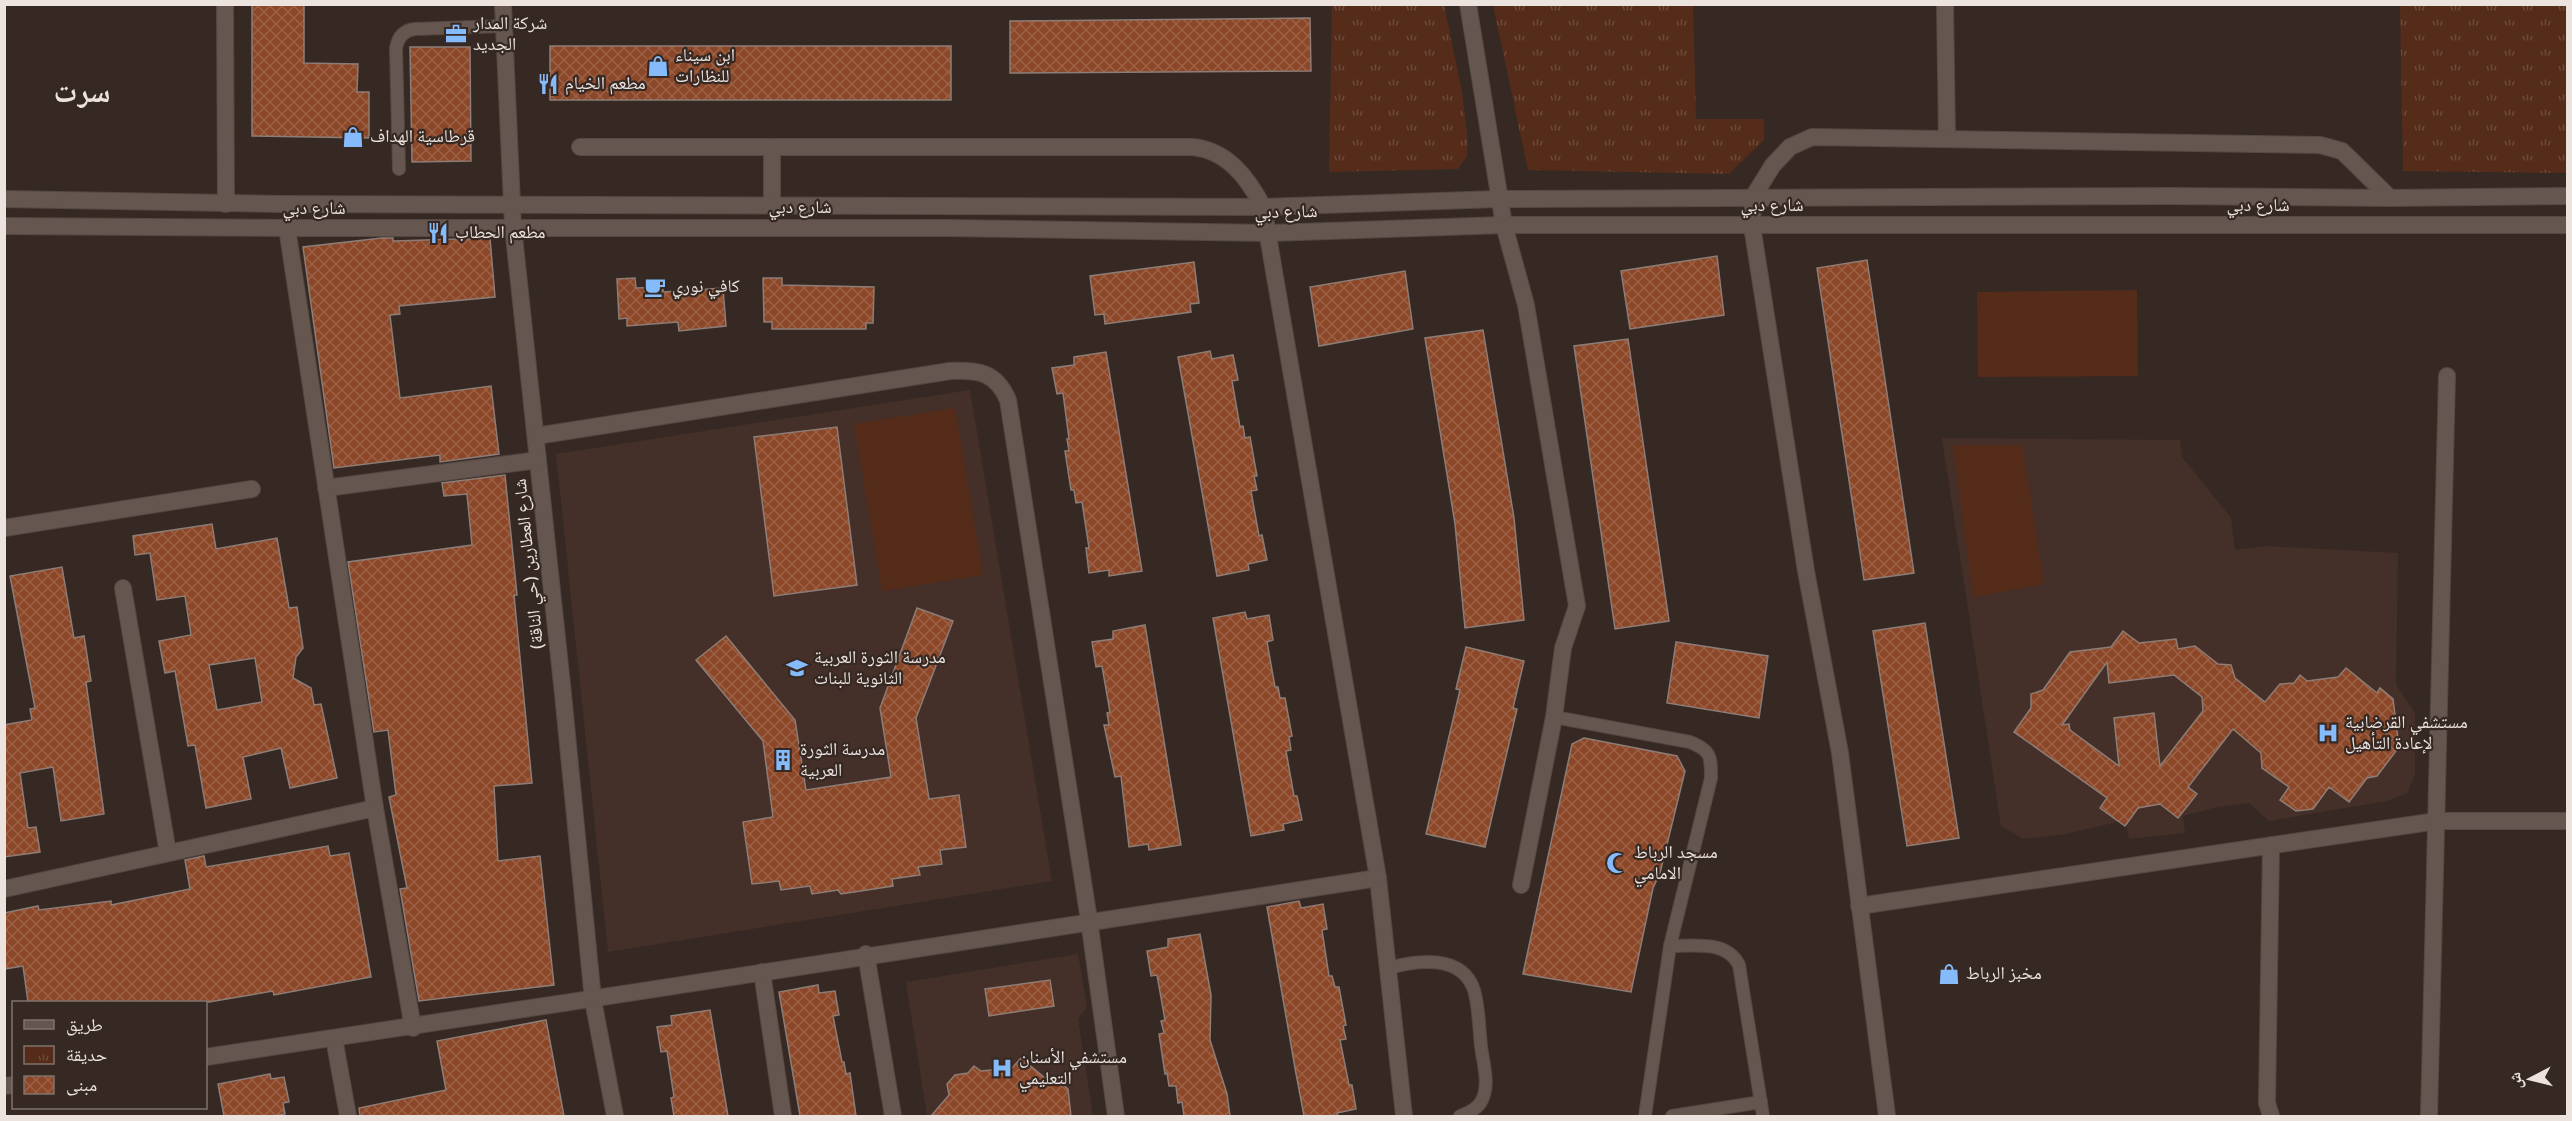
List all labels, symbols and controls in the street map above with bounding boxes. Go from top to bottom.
place label: شركة المدار الجديد [472,13,547,57]
office icon: شركة المدار الجديد [444,22,468,46]
place label: ابن سيناء للنظارات [675,45,735,89]
shop icon: ابن سيناء للنظارات [646,54,670,78]
restaurant icon: مطعم الخيام [536,72,560,96]
place label: مطعم الخيام [565,73,646,96]
district label: سرت [53,76,111,113]
shop icon: قرطاسية الهداف [341,125,365,149]
place label: قرطاسية الهداف [370,126,475,149]
street label: شارع دبي [1740,195,1804,219]
street label: شارع دبي [2226,195,2290,219]
street label: شارع دبي [768,197,832,221]
street label: شارع دبي [282,198,346,222]
street label: شارع دبي [1254,201,1318,227]
restaurant icon: مطعم الحطاب [426,221,450,245]
place label: مطعم الحطاب [455,222,546,245]
cafe icon: كافي نوري [643,275,667,299]
place label: كافي نوري [672,276,740,300]
street label: شارع العطارين (حي الناقة) [510,477,552,651]
place label: مدرسة الثورة العربية الثانوية للبنات [814,647,946,691]
school or university icon: مدرسة الثورة العربية الثانوية للبنات [785,656,809,680]
place label: مستشفي القرضابية لإعادة التأهيل [2345,712,2468,756]
hospital icon: مستشفي القرضابية لإعادة التأهيل [2316,721,2340,745]
place label: مدرسة الثورة العربية [800,739,885,783]
building icon: مدرسة الثورة العربية [771,748,795,772]
place label: مسجد الرباط الامامي [1634,842,1718,887]
mosque icon: مسجد الرباط الامامي [1605,851,1629,875]
shop icon: مخبز الرباط [1937,962,1961,986]
place label: مخبز الرباط [1966,963,2042,986]
legend [12,1001,207,1109]
text: طريق [66,1015,103,1038]
text: حديقة [66,1045,107,1068]
place label: مستشفي الأسنان التعليمي [1019,1047,1127,1092]
north arrow [2500,1049,2560,1109]
hospital icon: مستشفي الأسنان التعليمي [990,1056,1014,1080]
text: ش [2506,1071,2528,1090]
text: مبنى [66,1075,97,1098]

